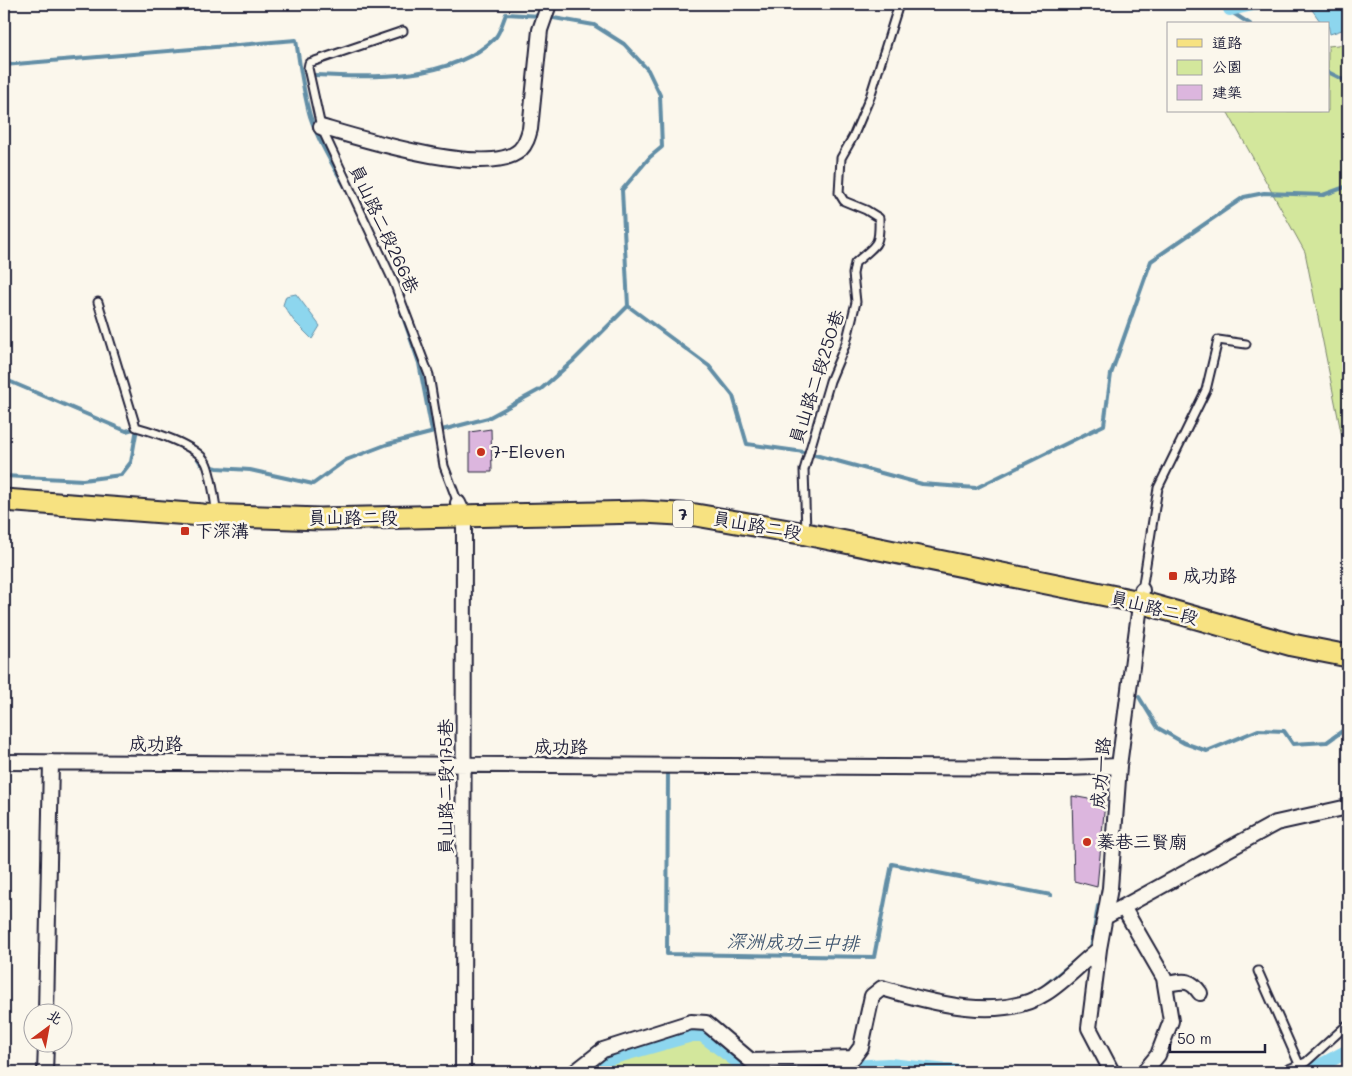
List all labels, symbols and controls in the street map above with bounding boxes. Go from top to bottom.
legend [1167,22,1330,112]
text: 道路 [1212,32,1242,52]
text: 公園 [1212,56,1242,76]
text: 建築 [1212,82,1242,102]
street label: 員山路二段266巷 [344,160,425,297]
street label: 員山路二段250巷 [783,307,849,447]
place label: 7-Eleven [491,439,565,463]
marker: 7-Eleven [475,446,487,458]
road number: 7 [673,500,693,528]
street label: 員山路二段 [308,505,398,529]
street label: 員山路二段 [711,505,804,545]
place label: 下深溝 [195,518,249,542]
marker: 下深溝 [179,525,191,537]
place label: 成功路 [1183,563,1237,587]
marker: 成功路 [1167,570,1179,582]
street label: 員山路二段 [1108,584,1201,630]
street label: 員山路二段175巷 [433,719,457,855]
street label: 成功路 [129,731,183,755]
street label: 成功路 [534,734,588,758]
street label: 成功一路 [1085,736,1115,810]
place label: 蓁巷三賢廟 [1097,829,1187,853]
marker: 蓁巷三賢廟 [1081,836,1093,848]
water label: 深洲成功三中排 [726,928,862,955]
north arrow [22,1004,72,1054]
text: 北 [44,1005,66,1028]
scale bar [1170,1021,1264,1053]
text: 50 m [1177,1028,1212,1048]

